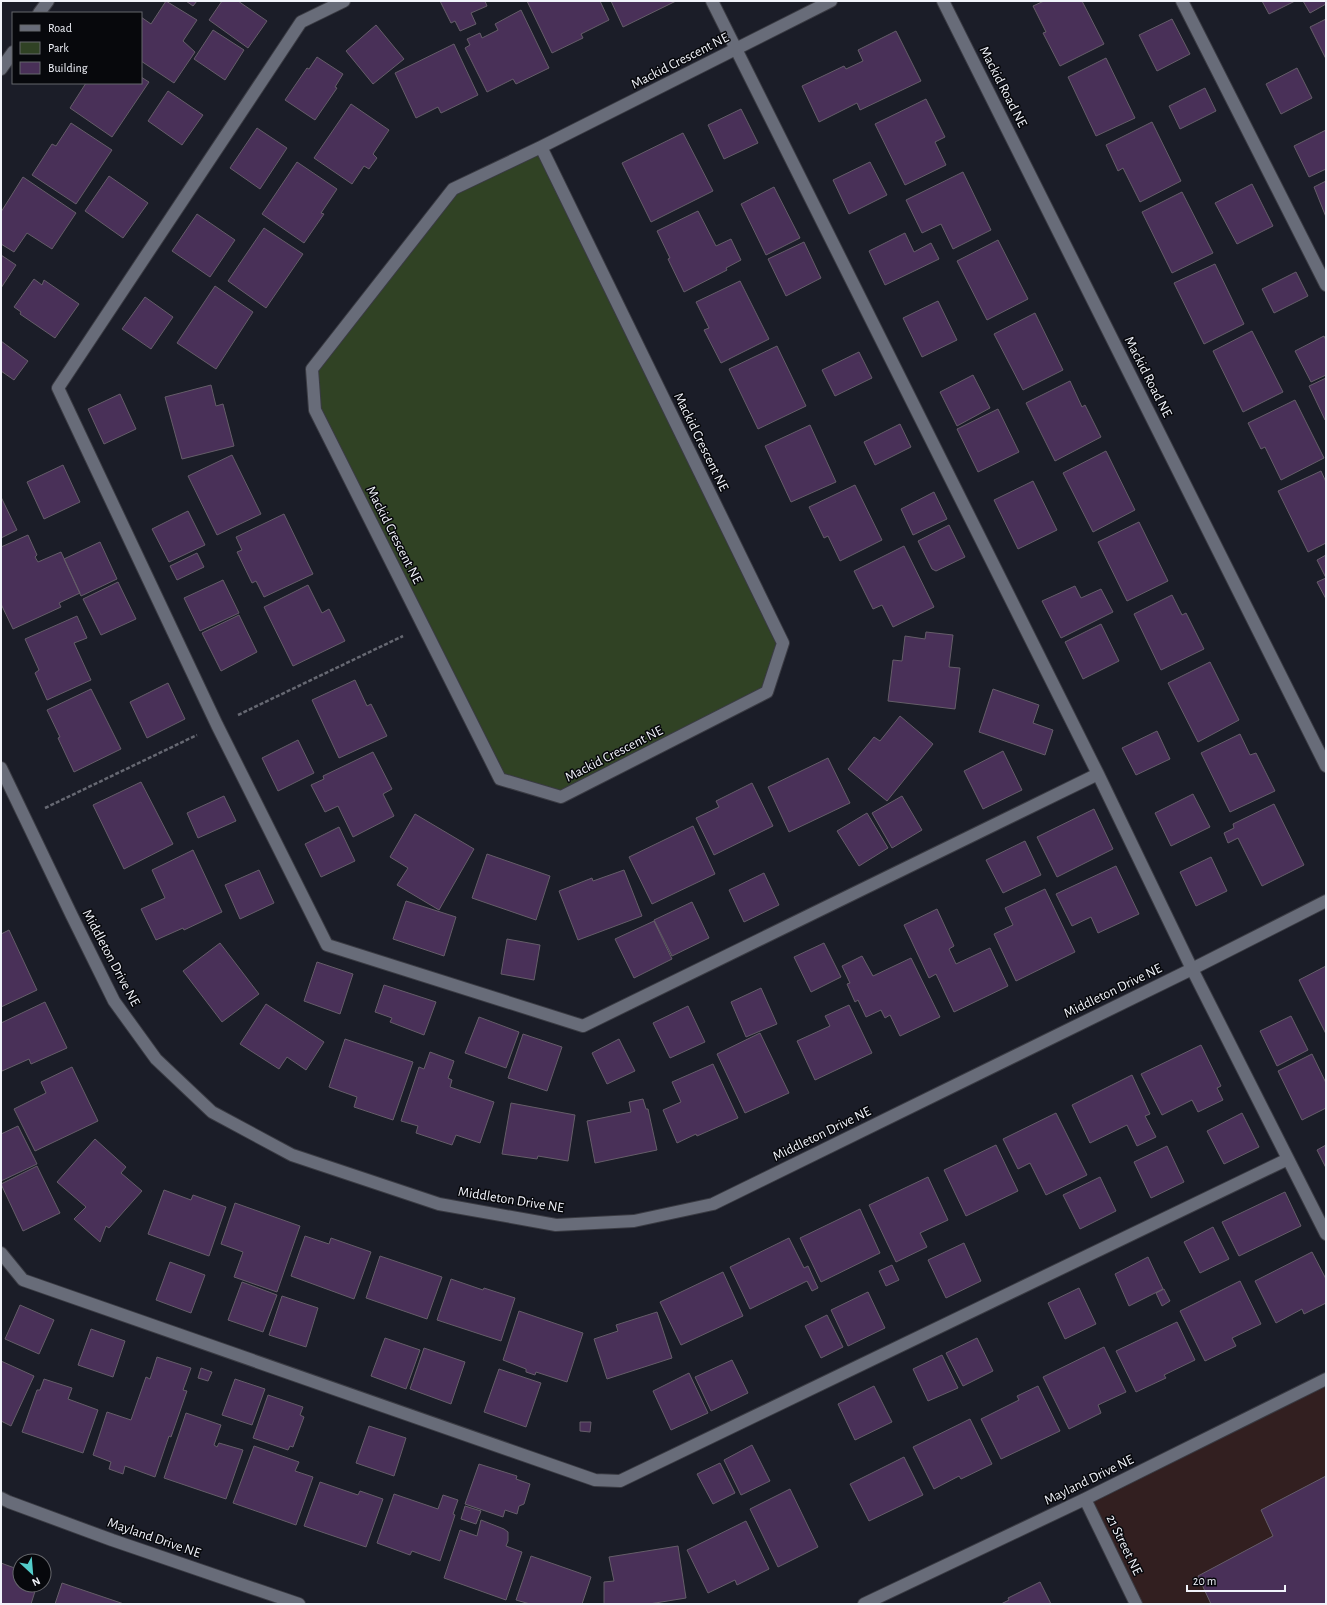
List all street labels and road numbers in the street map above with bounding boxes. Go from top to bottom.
street label: Mackid Crescent NE [629,30,731,92]
street label: Mackid Road NE [977,44,1029,130]
street label: Mackid Road NE [1122,334,1174,420]
street label: Mackid Crescent NE [671,391,731,494]
street label: Mackid Crescent NE [363,484,425,586]
street label: Mackid Crescent NE [563,723,665,785]
street label: Middleton Drive NE [80,907,142,1009]
street label: Middleton Drive NE [1062,961,1164,1021]
street label: Middleton Drive NE [771,1104,873,1164]
street label: Middleton Drive NE [457,1185,565,1215]
street label: Mayland Drive NE [1042,1452,1136,1508]
street label: 21 Street NE [1103,1513,1145,1578]
street label: Mayland Drive NE [106,1516,203,1561]

